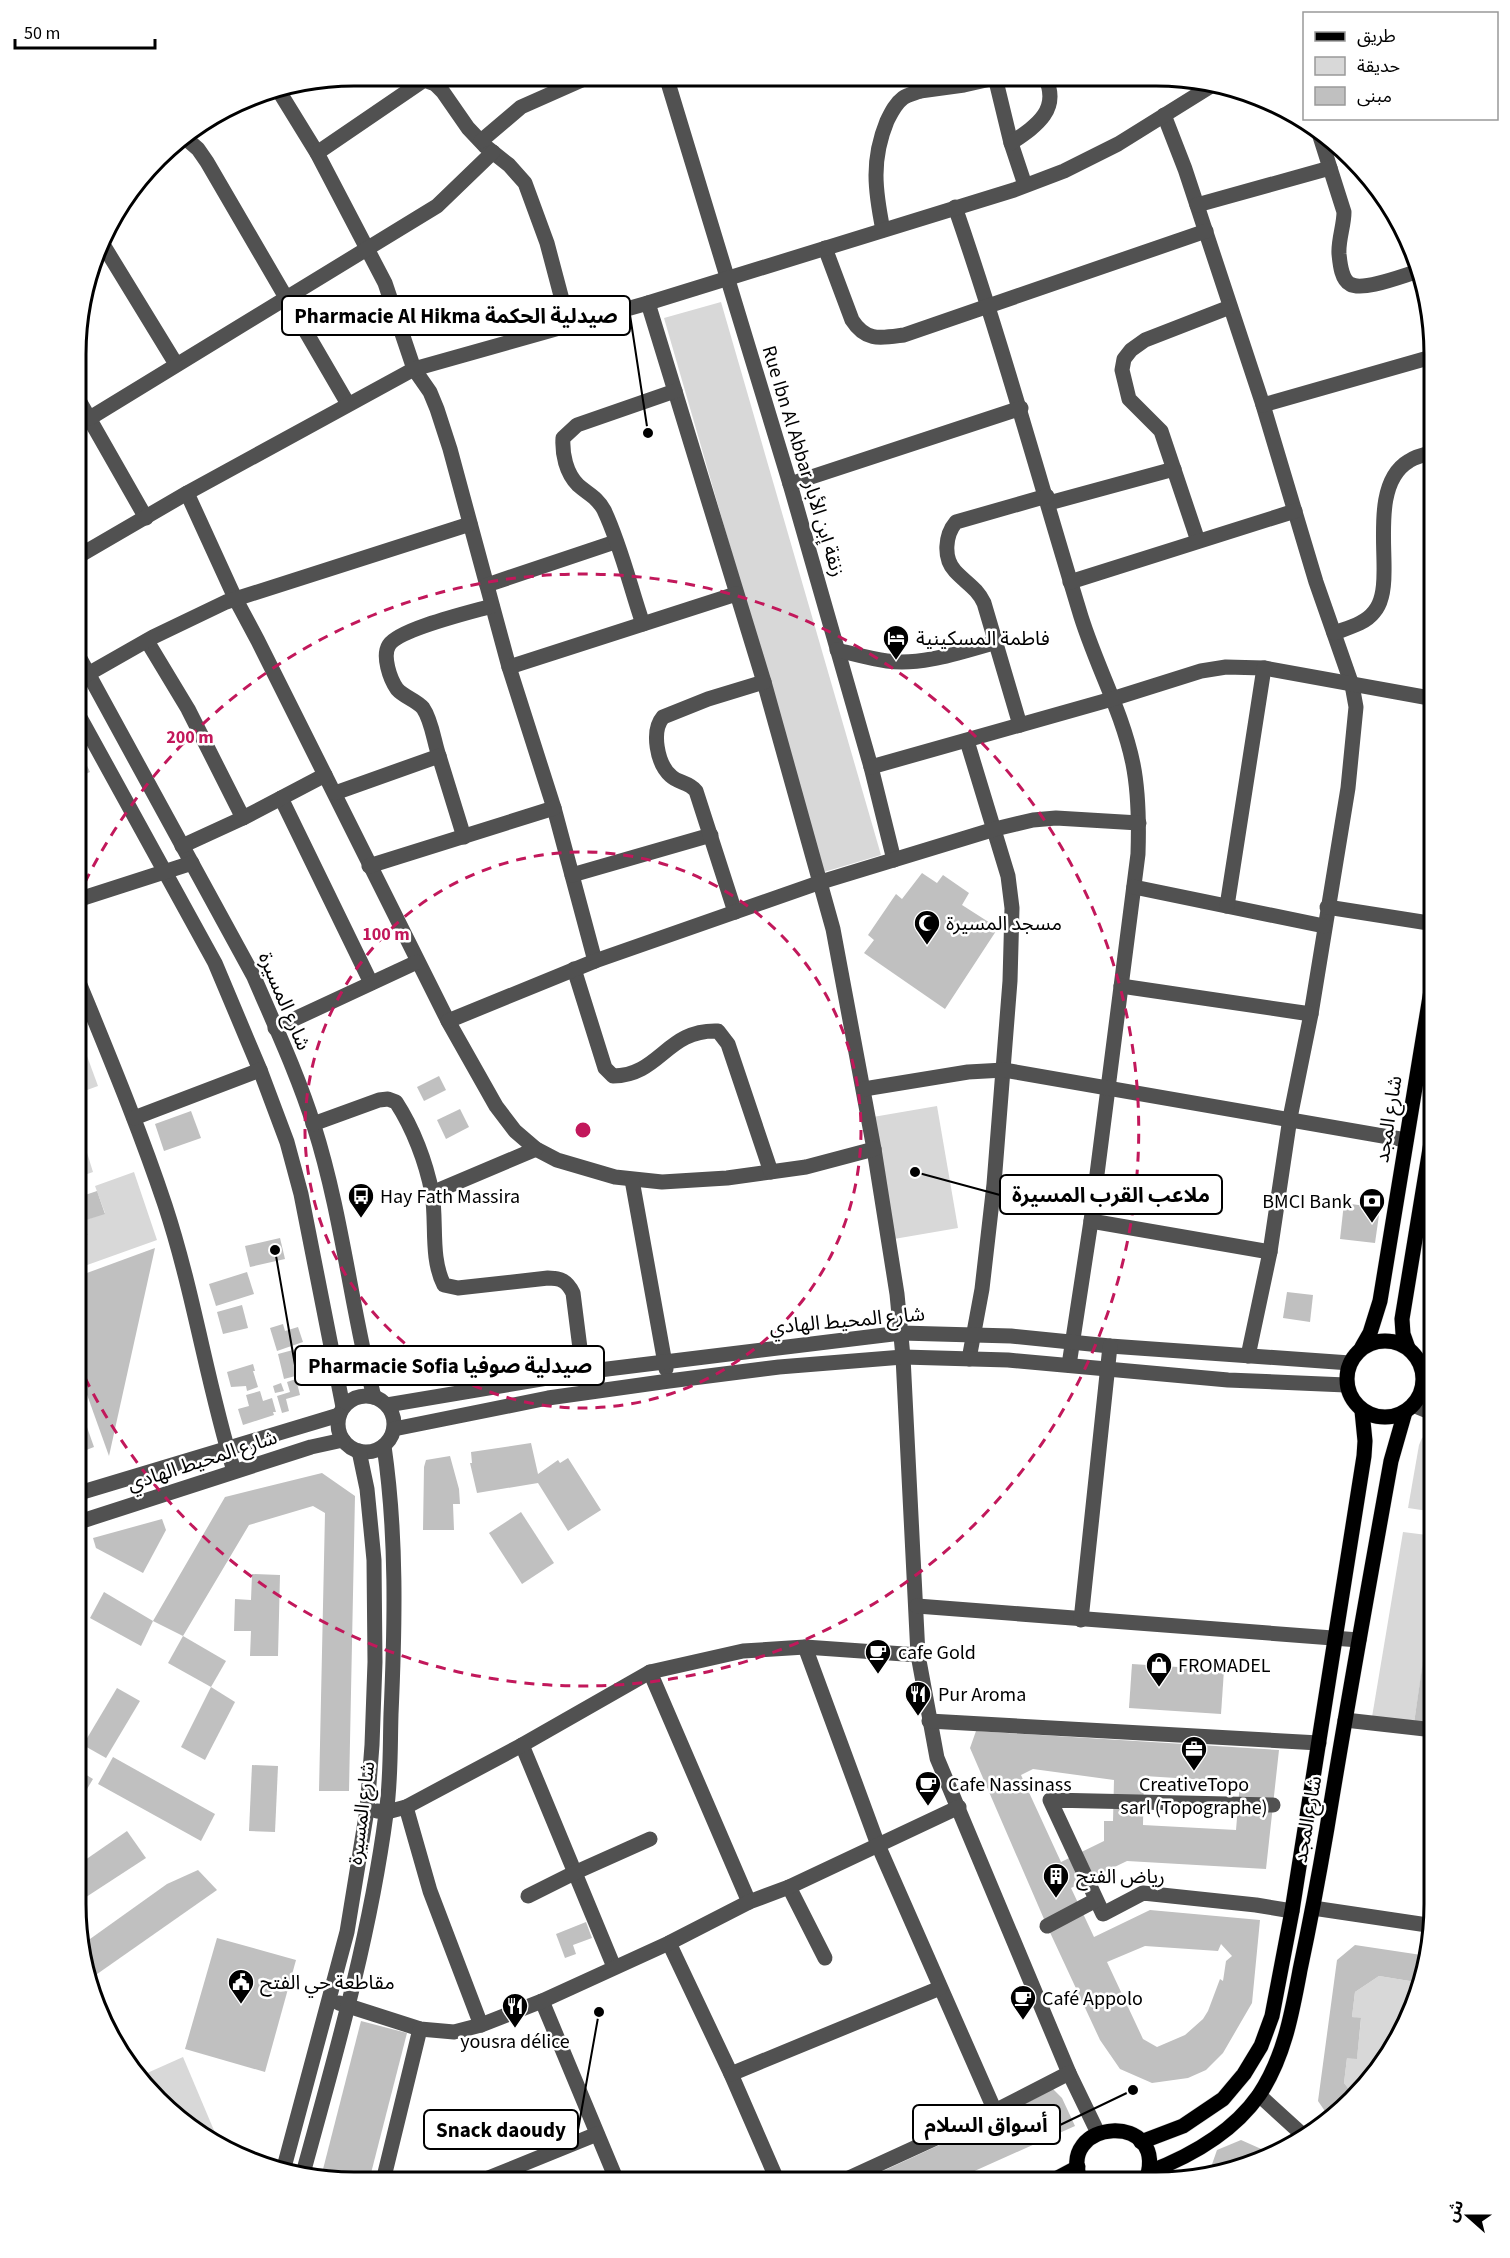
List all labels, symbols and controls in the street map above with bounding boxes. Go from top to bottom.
scale bar [15,12,154,50]
legend [1303,12,1498,120]
text: 50 m [24,21,60,46]
text: طريق [1357,24,1396,49]
text: حديقة [1357,54,1400,79]
text: مبنى [1357,84,1392,109]
callout: Pharmacie Al Hikma صيدلية الحكمة [282,296,630,335]
text: Pharmacie Al Hikma صيدلية الحكمة [294,301,618,331]
street label: Rue Ibn Al Abbar زنقة إبن الأبار [754,342,852,580]
hotel icon: فاطمة المسكينية [881,623,911,661]
place label: فاطمة المسكينية [916,625,1050,653]
text: 200 m [166,725,214,750]
mosque icon: مسجد المسيرة [912,908,942,946]
place label: مسجد المسيرة [946,910,1062,938]
text: 100 m [362,922,410,947]
street label: شارع المسيرة [251,948,317,1055]
street label: شارع المجد [1368,1074,1410,1165]
centre of rings [573,1120,593,1140]
callout: ملاعب القرب المسيرة [1000,1175,1222,1214]
text: ملاعب القرب المسيرة [1012,1180,1210,1210]
bus stop icon: Hay Fath Massira [346,1181,376,1219]
place label: Hay Fath Massira [380,1183,520,1211]
bank icon: BMCI Bank [1357,1186,1387,1224]
place label: BMCI Bank [1262,1188,1352,1216]
street label: شارع المحيط الهادي [768,1300,926,1342]
callout: Pharmacie Sofia صيدلية صوفيا [295,1346,604,1385]
text: Pharmacie Sofia صيدلية صوفيا [308,1351,592,1381]
street label: شارع المحيط الهادي [124,1424,281,1499]
cafe icon: cafe Gold [863,1637,893,1675]
place label: cafe Gold [898,1639,976,1667]
shop icon: FROMADEL [1144,1650,1174,1688]
place label: FROMADEL [1178,1652,1271,1680]
restaurant icon: Pur Aroma [903,1679,933,1717]
place label: Pur Aroma [938,1681,1026,1709]
office icon: CreativeTopo sarl (Topographe) [1179,1734,1209,1772]
street label: شارع المسيرة [342,1760,382,1867]
cafe icon: Cafe Nassinass [913,1769,943,1807]
place label: Cafe Nassinass [948,1771,1072,1799]
place label: CreativeTopo sarl (Topographe) [1120,1771,1268,1822]
street label: شارع المجد [1287,1773,1329,1865]
building icon: رياض الفتح [1041,1861,1071,1899]
place label: رياض الفتح [1076,1863,1165,1891]
public building icon: مقاطعة حي الفتح [226,1967,256,2005]
place label: مقاطعة حي الفتح [260,1969,395,1998]
cafe icon: Café Appolo [1008,1983,1038,2021]
place label: Café Appolo [1042,1985,1143,2013]
restaurant icon: yousra délice [500,1991,530,2029]
place label: yousra délice [460,2028,570,2056]
callout: أسواق السلام [913,2105,1060,2144]
callout: Snack daoudy [424,2110,578,2149]
text: أسواق السلام [924,2110,1048,2141]
text: Snack daoudy [436,2115,566,2145]
north arrow [1438,2186,1498,2246]
text: ش [1441,2197,1469,2225]

